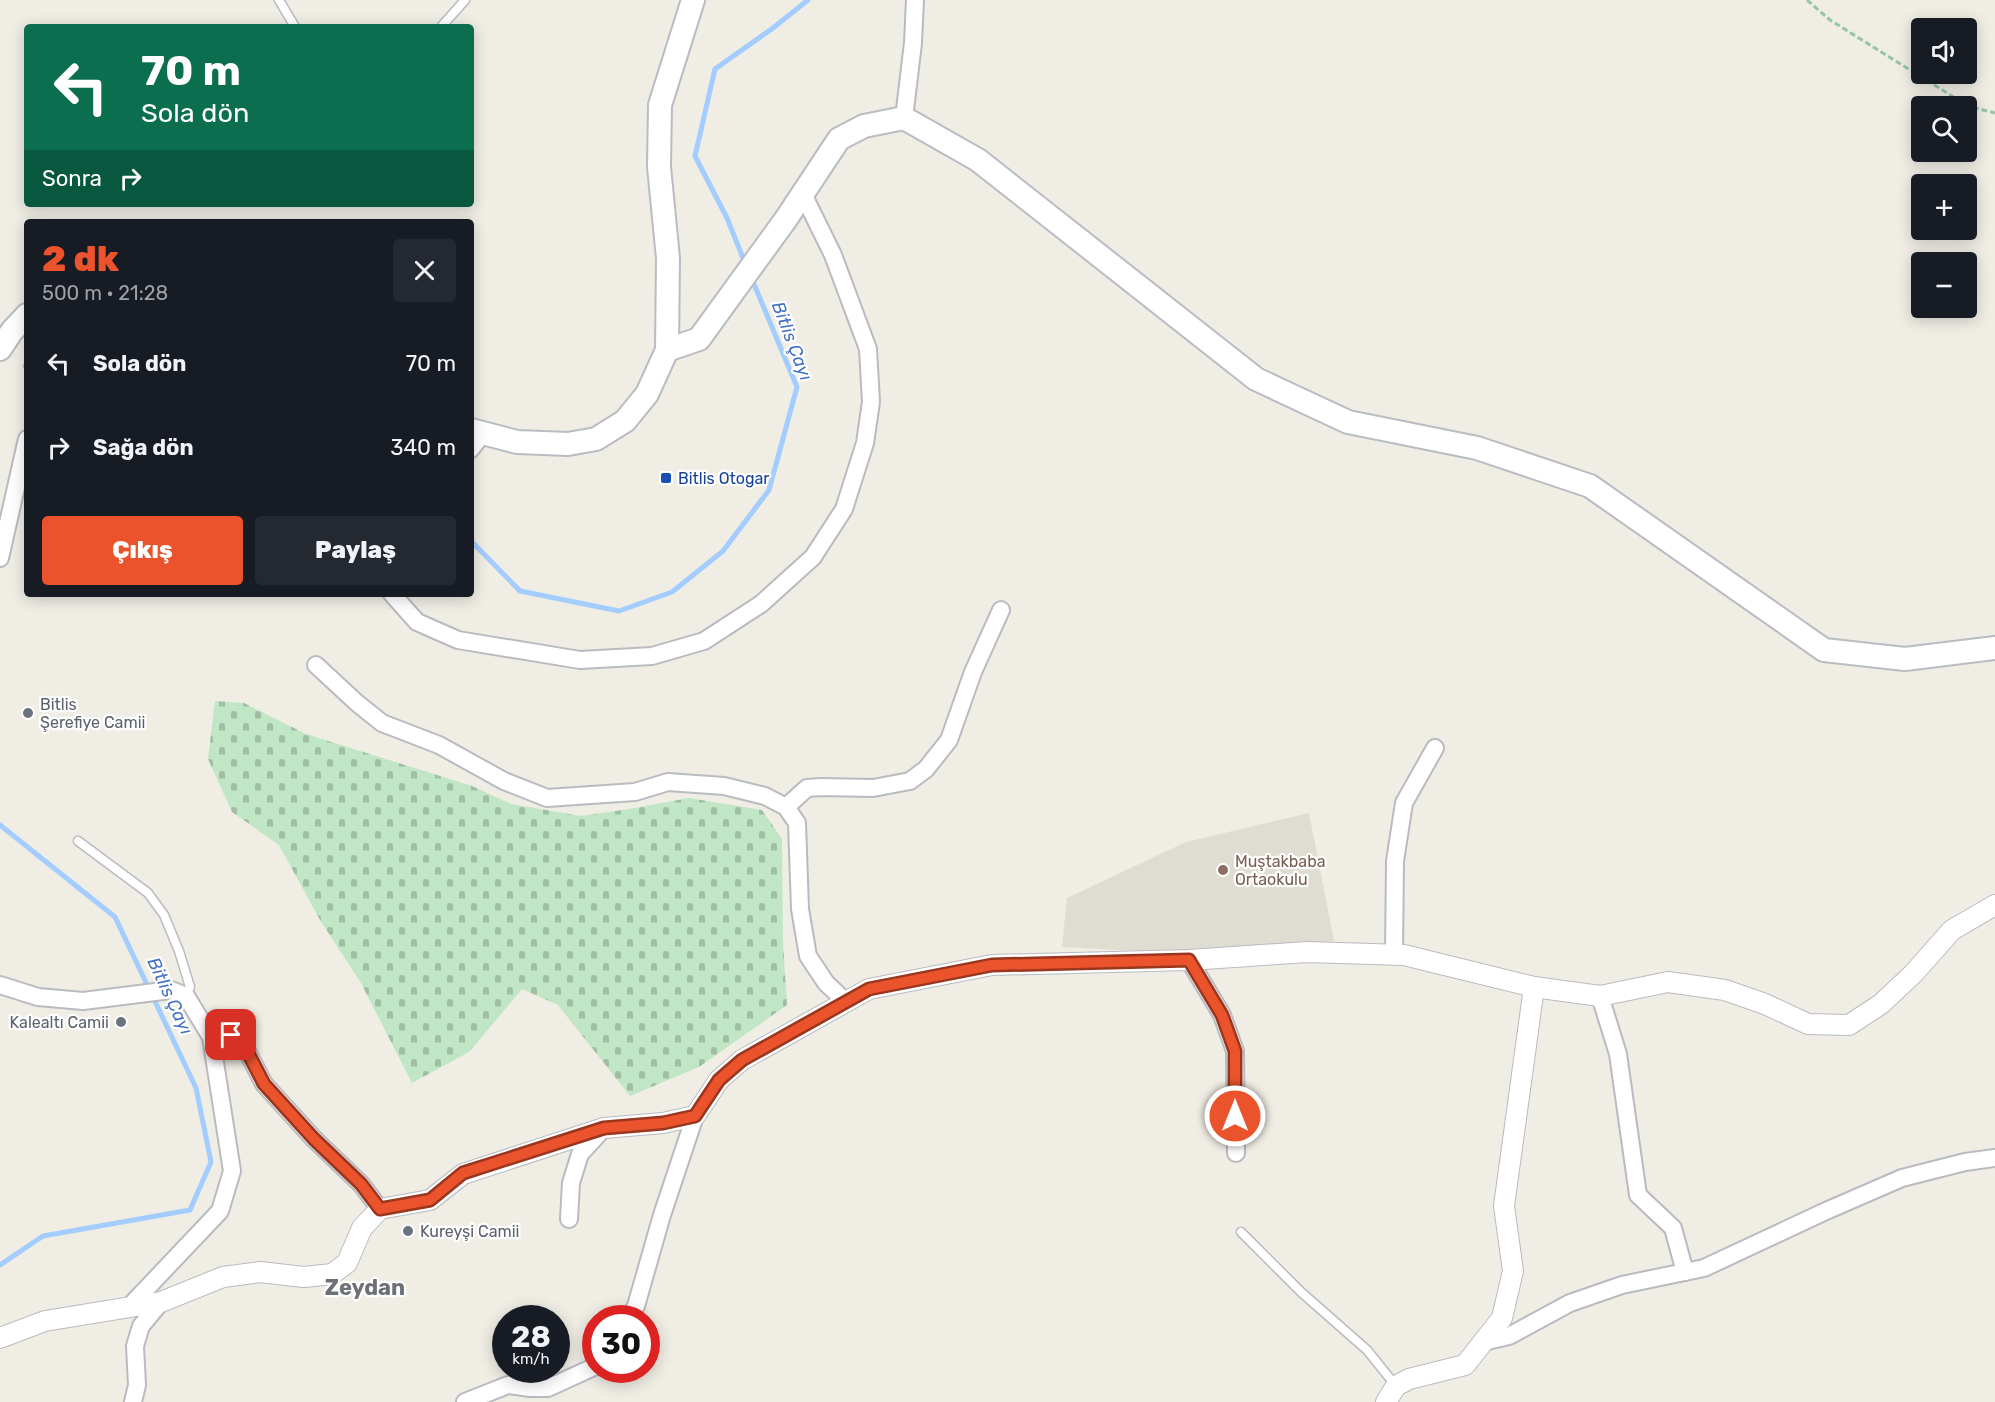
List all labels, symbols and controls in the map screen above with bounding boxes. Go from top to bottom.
map controls [1911,18,1977,318]
button: sound [1911,18,1977,84]
text: 70 m [141,46,241,96]
icon: left [42,48,120,126]
button: search [1911,96,1977,162]
text: Sola dön [141,97,249,129]
icon: right [114,162,147,195]
text: Sonra [42,165,102,192]
button: + [1911,174,1977,240]
text: 2 dk [42,237,119,280]
button: close [393,239,456,302]
button: − [1911,252,1977,318]
text: 500 m · 21:28 [42,281,168,305]
water label: Bitlis Çayı [767,298,817,384]
icon: left [42,347,75,380]
text: Sola dön [93,350,186,377]
text: 70 m [406,350,456,377]
icon: right [42,431,75,464]
text: Sağa dön [93,434,194,461]
text: 340 m [390,434,456,461]
place label: Bitlis Otogar [678,469,769,488]
marker: Bitlis Otogar [659,471,673,485]
button: Çıkış [42,516,243,585]
button: Paylaş [255,516,456,585]
place label: Bitlis Şerefiye Camii [40,695,145,732]
marker: Bitlis Şerefiye Camii [21,706,35,720]
place label: Muştakbaba Ortaokulu [1235,852,1326,889]
marker: Muştakbaba Ortaokulu [1216,863,1230,877]
water label: Bitlis Çayı [143,954,197,1038]
pin [205,1009,256,1060]
place label: Kalealtı Camii [10,1013,109,1032]
marker: Kalealtı Camii [114,1015,128,1029]
icon: arrive [214,1018,247,1051]
position arrow [1203,1084,1267,1148]
place label: Kureyşi Camii [420,1222,519,1241]
marker: Kureyşi Camii [401,1224,415,1238]
district label: Zeydan [325,1274,405,1301]
speed limit sign: 30 [582,1305,660,1383]
text: 28 [511,1319,551,1355]
text: km/h [512,1350,550,1368]

